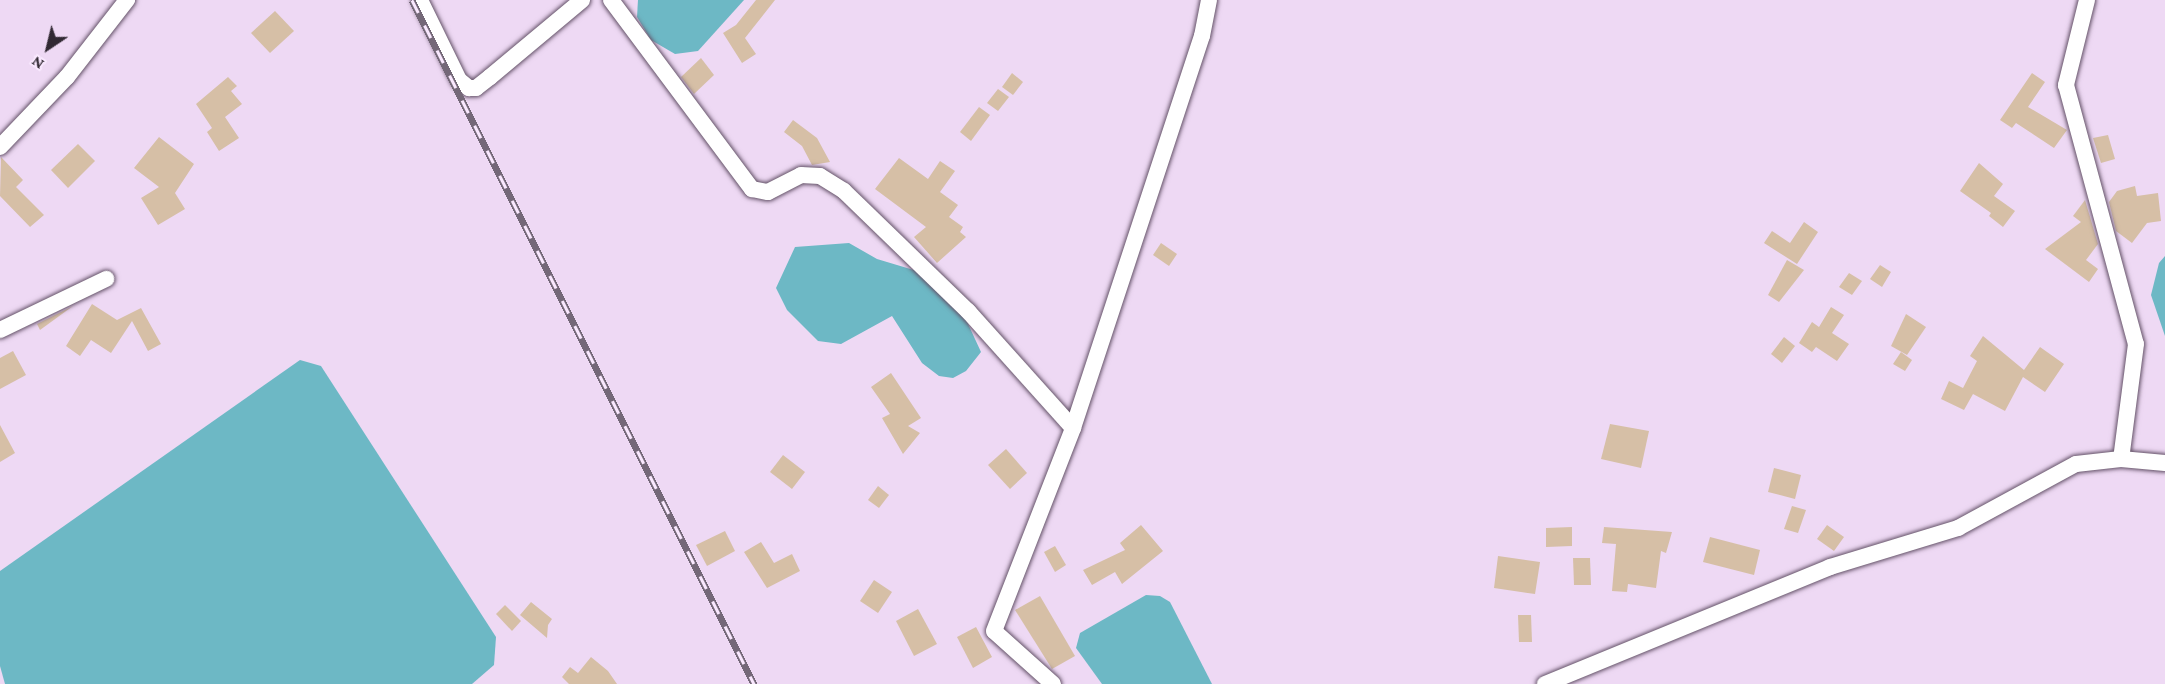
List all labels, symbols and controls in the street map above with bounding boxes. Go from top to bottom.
north arrow [18,18,78,78]
text: N [28,53,47,73]

